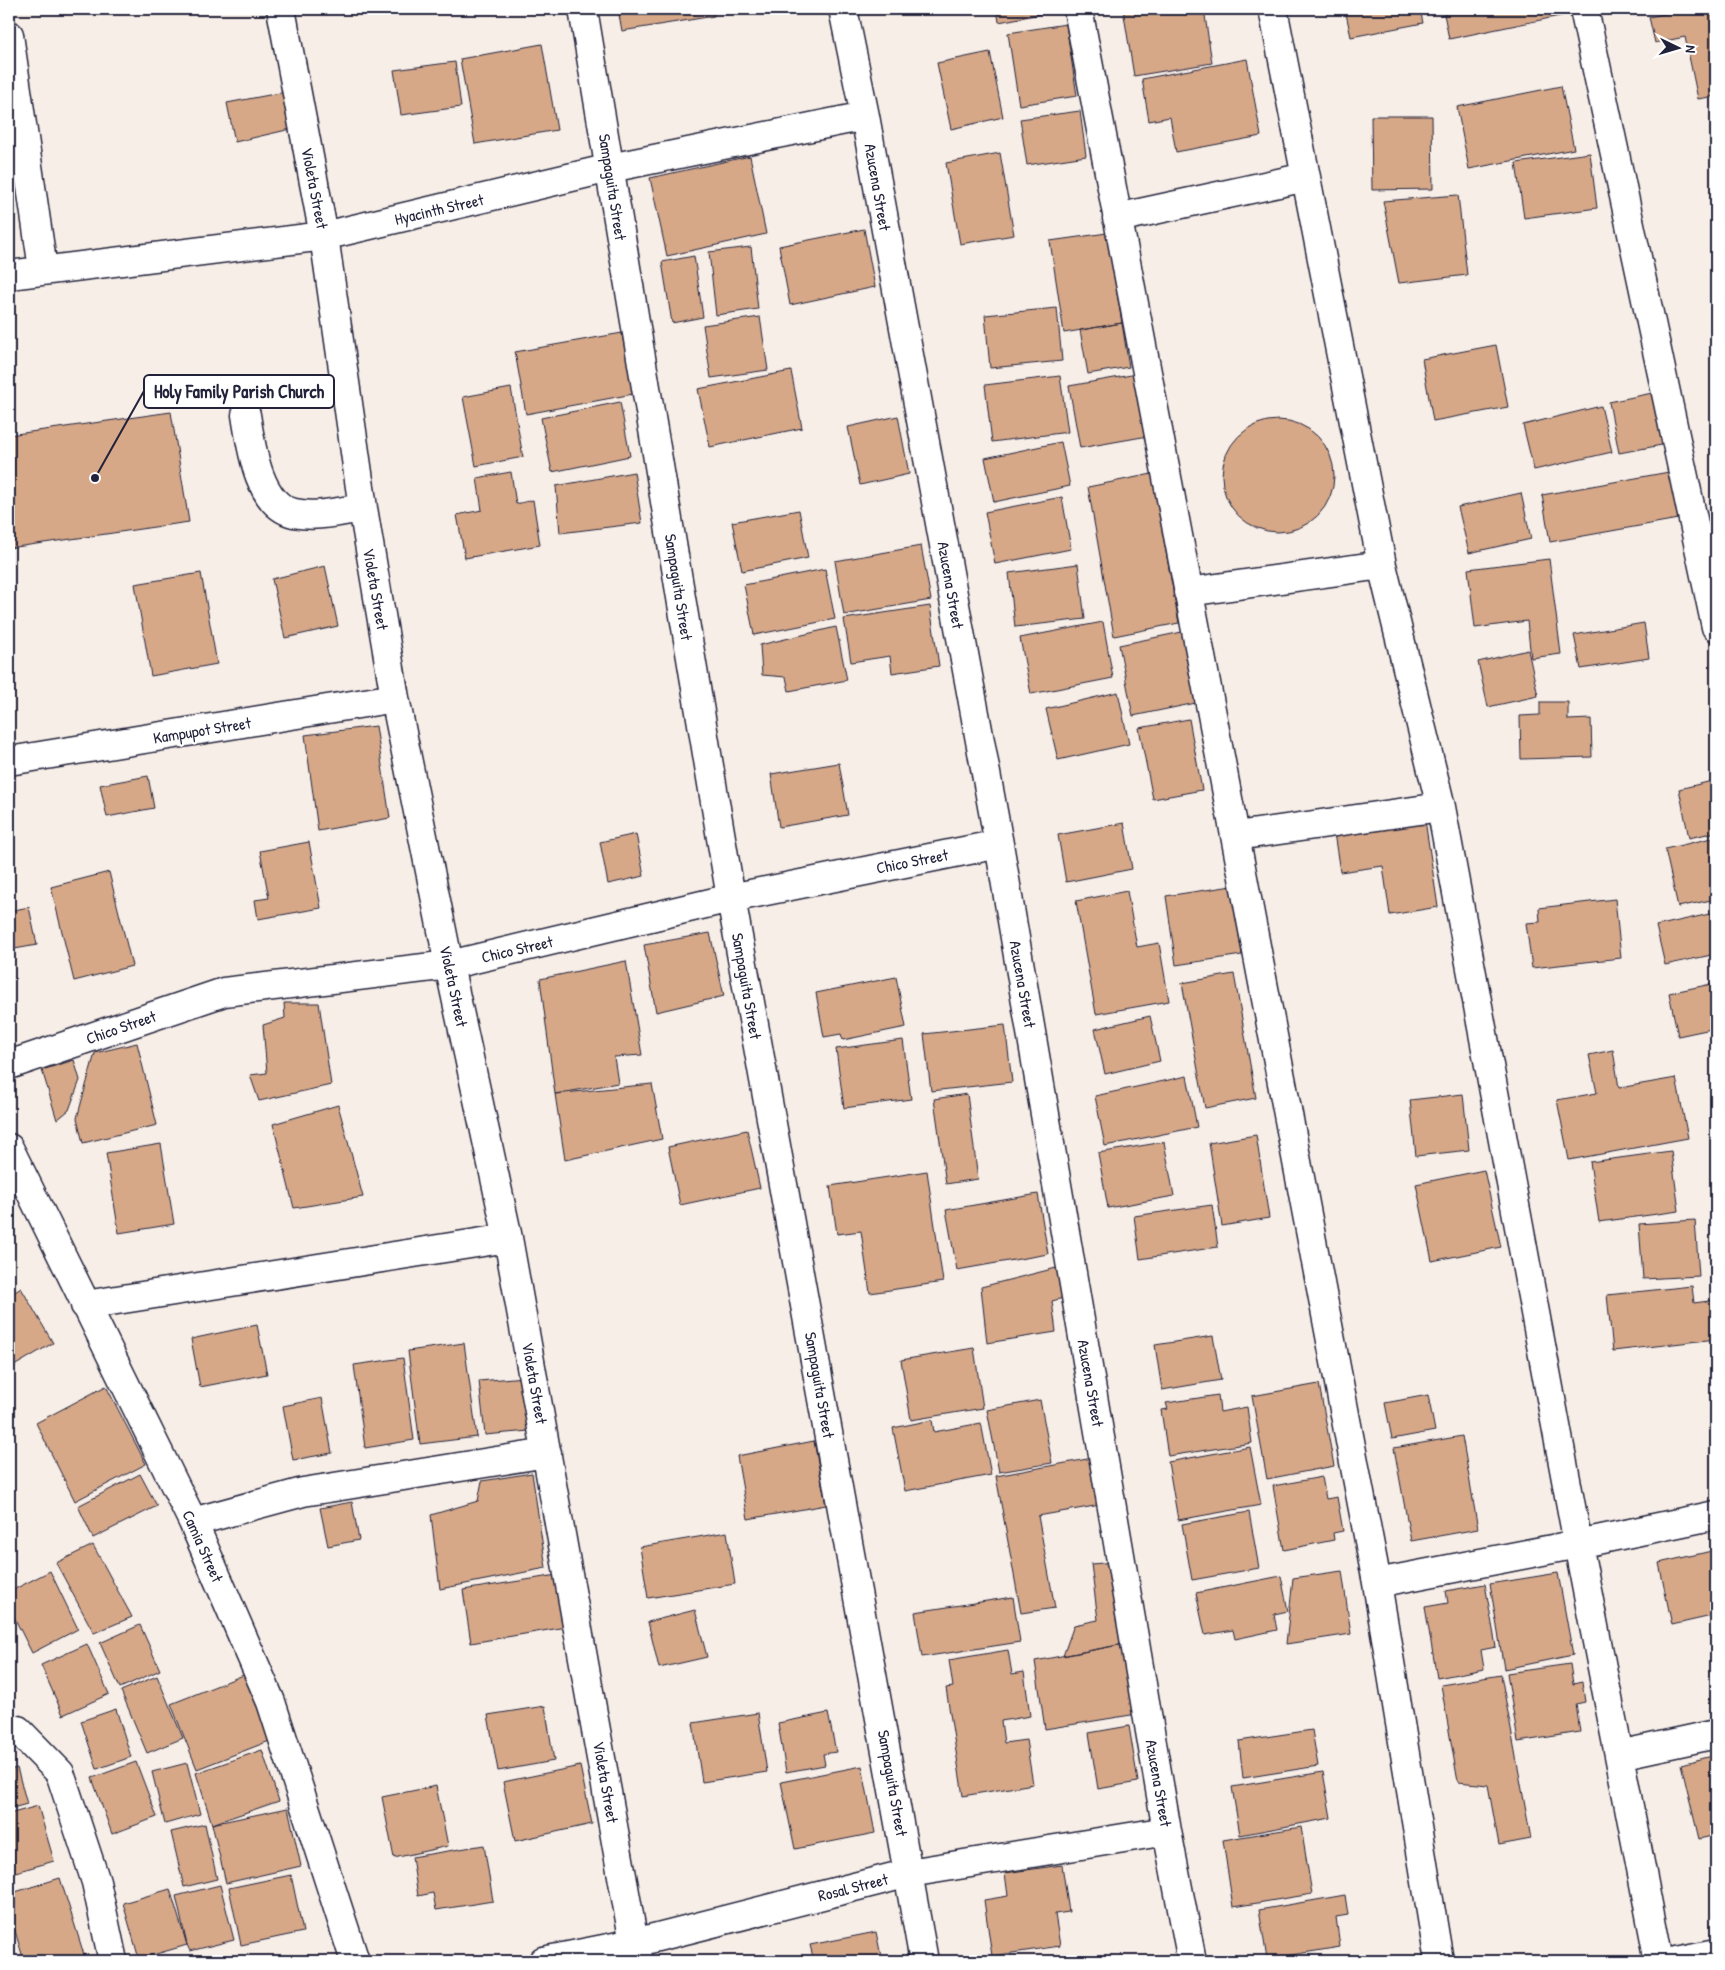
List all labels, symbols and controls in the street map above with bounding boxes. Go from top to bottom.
north arrow [1652,22,1702,72]
text: N [1682,45,1701,54]
street label: Sampaguita Street [594,132,632,242]
street label: Azucena Street [860,142,897,233]
street label: Violeta Street [296,145,334,231]
street label: Hyacinth Street [392,188,486,230]
callout: Holy Family Parish Church [144,375,334,408]
text: Holy Family Parish Church [154,379,325,405]
street label: Sampaguita Street [660,532,698,642]
street label: Azucena Street [933,540,970,631]
street label: Violeta Street [358,547,394,632]
street label: Kampupot Street [152,711,253,749]
street label: Chico Street [874,843,950,879]
street label: Chico Street [479,930,555,968]
street label: Sampaguita Street [727,931,767,1041]
street label: Azucena Street [1005,939,1042,1030]
street label: Violeta Street [435,943,473,1029]
street label: Chico Street [83,1005,159,1049]
street label: Sampaguita Street [800,1330,840,1440]
street label: Azucena Street [1073,1338,1110,1429]
street label: Violeta Street [517,1341,553,1426]
street label: Camia Street [177,1506,229,1586]
street label: Sampaguita Street [873,1728,913,1838]
street label: Azucena Street [1141,1738,1178,1829]
street label: Violeta Street [588,1740,624,1825]
street label: Rosal Street [816,1868,891,1906]

